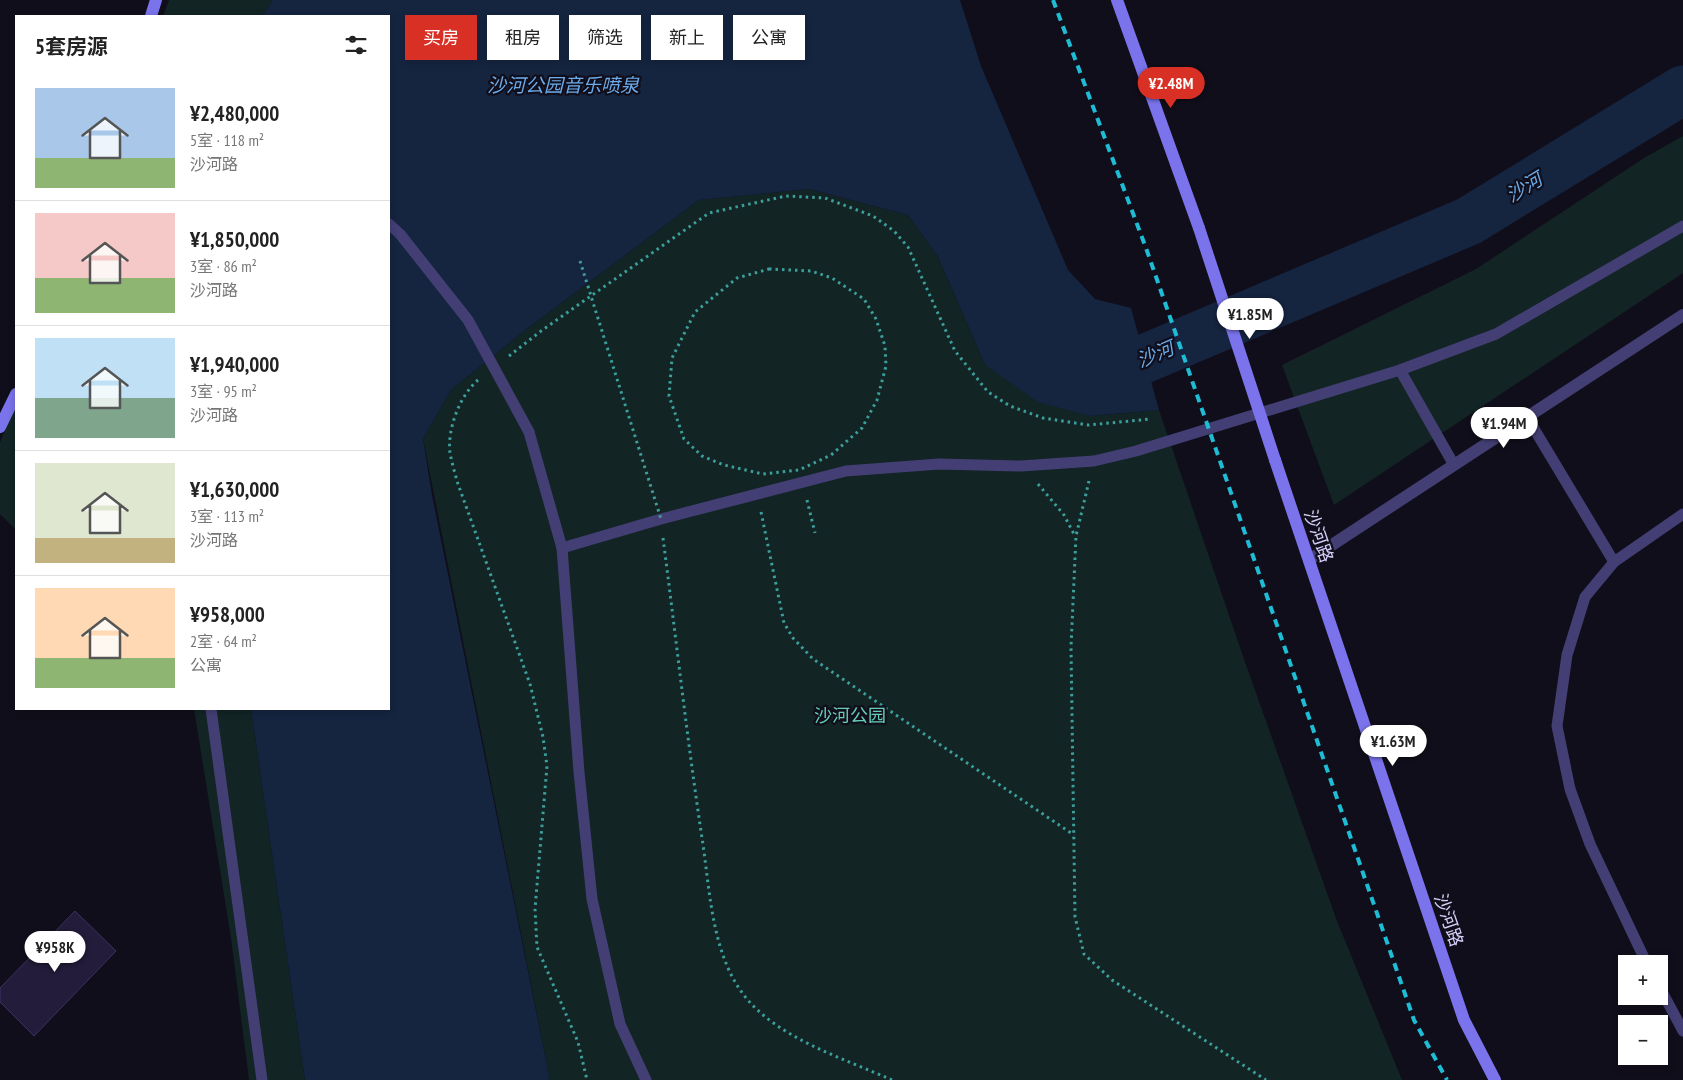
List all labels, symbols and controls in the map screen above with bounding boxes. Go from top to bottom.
chip: 买房 [405,15,477,60]
chip: 租房 [487,15,559,60]
chip: 筛选 [569,15,641,60]
chip: 新上 [651,15,723,60]
chip: 公寓 [733,15,805,60]
icon: filters [342,31,370,59]
text: 5套房源 [35,33,108,60]
pin: ¥2.48M [1130,66,1212,109]
water label: 沙河公园音乐喷泉 [487,73,640,97]
text: ¥2.48M [1149,73,1193,93]
text: ¥2,480,000 [190,100,279,127]
icon: home [75,108,135,168]
text: 5室 · 118 m² [190,130,264,150]
text: 沙河路 [190,154,238,174]
water label: 沙河 [1502,165,1550,207]
text: ¥1,850,000 [190,226,279,253]
icon: home [75,233,135,293]
text: 3室 · 86 m² [190,256,257,276]
text: 沙河路 [190,280,238,300]
pin: ¥1.85M [1209,298,1291,340]
text: ¥1.85M [1228,304,1272,324]
water label: 沙河 [1133,334,1181,372]
text: ¥1,940,000 [190,351,279,378]
icon: home [75,358,135,418]
text: 3室 · 95 m² [190,381,257,401]
text: 沙河路 [190,405,238,425]
pin: ¥1.94M [1463,406,1545,449]
text: ¥1.94M [1482,413,1526,433]
text: ¥1,630,000 [190,476,279,503]
icon: home [75,483,135,543]
text: 3室 · 113 m² [190,506,264,526]
street label: 沙河路 [1299,507,1339,565]
text: 沙河路 [190,530,238,550]
text: ¥958,000 [190,601,265,628]
icon: home [75,608,135,668]
text: 2室 · 64 m² [190,631,257,651]
text: 公寓 [190,655,222,675]
park label: 沙河公园 [814,704,886,727]
pin: ¥1.63M [1352,724,1434,767]
text: ¥1.63M [1371,731,1415,751]
street label: 沙河路 [1429,891,1469,949]
pin: ¥958K [20,930,90,973]
text: ¥958K [36,937,74,957]
map controls [1618,955,1668,1065]
button: + [1618,955,1668,1005]
button: − [1618,1015,1668,1065]

